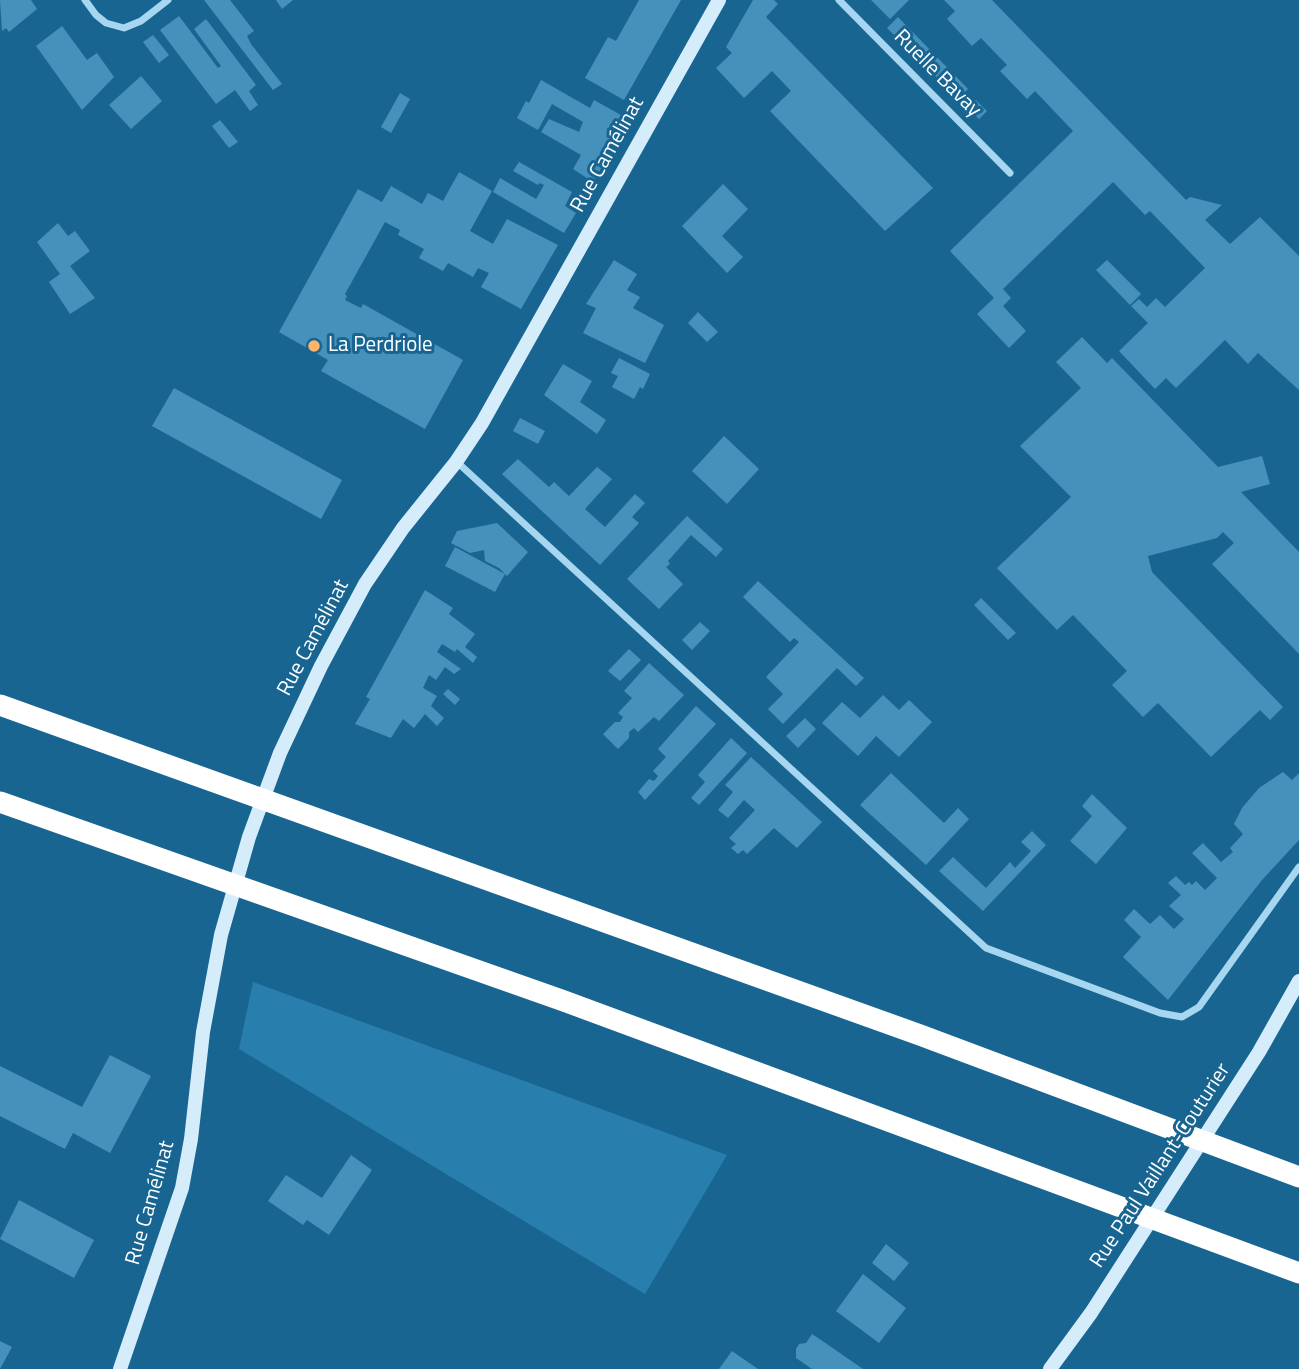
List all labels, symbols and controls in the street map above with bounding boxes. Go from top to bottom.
street label: Ruelle Bavay [888,25,986,123]
street label: Rue Camélinat [566,93,650,217]
place label: La Perdriole [328,333,433,359]
marker: La Perdriole [306,338,322,354]
street label: Rue Camélinat [273,576,355,700]
street label: Rue Paul Vaillant-Couturier [1085,1059,1237,1273]
street label: Rue Camélinat [121,1138,181,1268]

